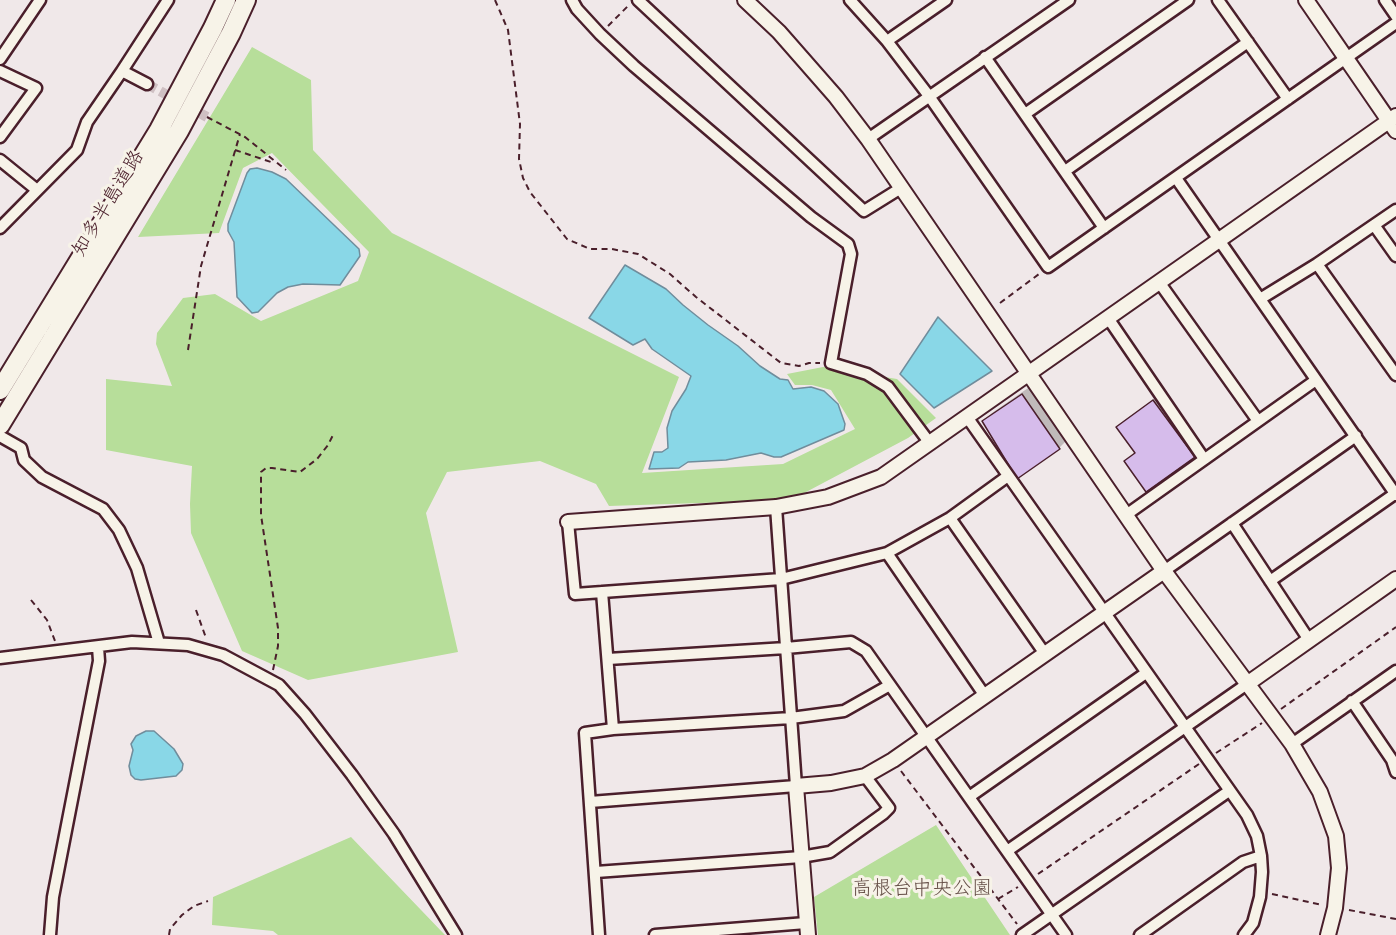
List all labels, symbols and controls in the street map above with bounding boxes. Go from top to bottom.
street label: 知多半島道路 [67,145,149,261]
park label: 高根台中央公園 [852,876,992,900]

